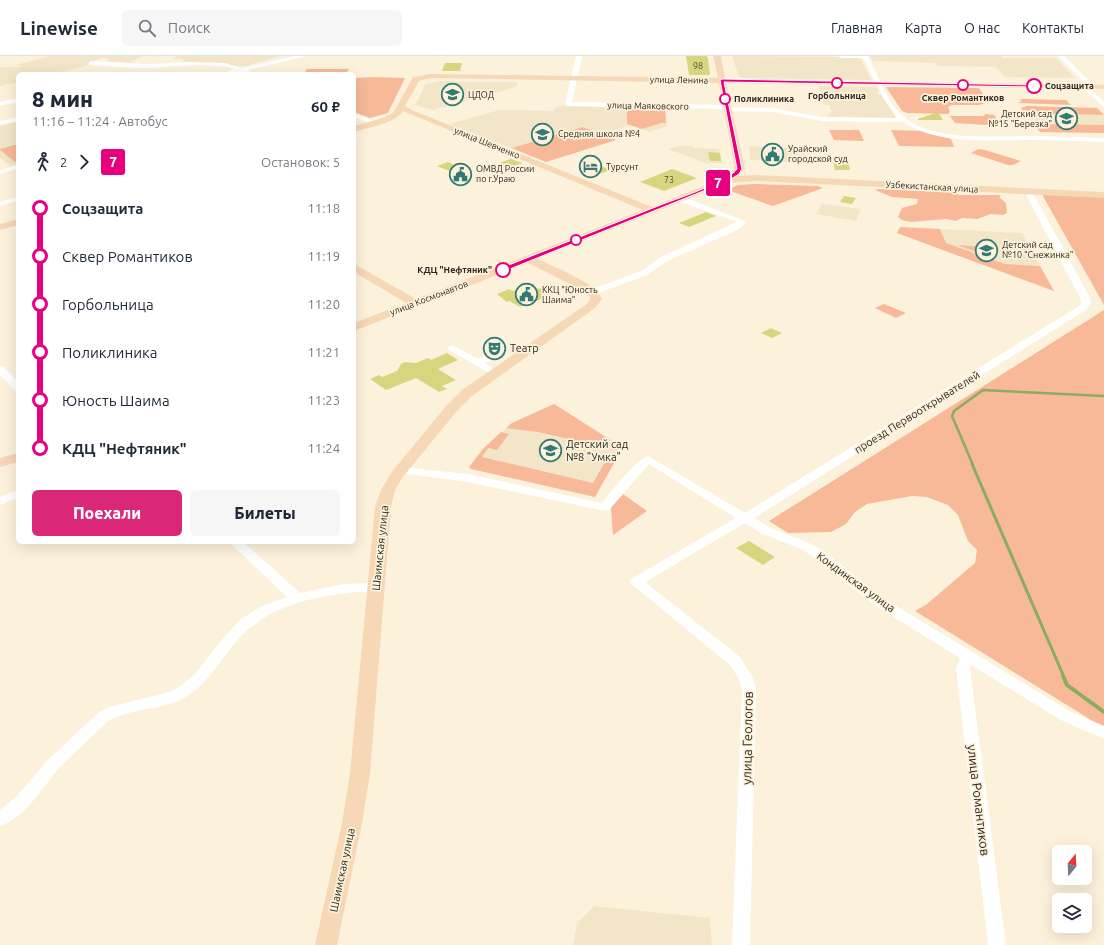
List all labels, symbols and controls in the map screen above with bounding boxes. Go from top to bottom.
search box [122,10,402,46]
text: Linewise [20,17,98,39]
icon: search [136,17,158,39]
text: Поиск [168,19,211,36]
text: Главная [831,20,883,36]
text: Карта [905,20,942,36]
text: О нас [964,20,1000,36]
text: Контакты [1022,20,1084,36]
house number: 98 [693,61,703,71]
street label: улица Ленина [650,74,708,86]
marker: Горбольница [831,77,843,89]
marker: Соцзащита [1026,78,1042,94]
marker: Сквер Романтиков [957,79,969,91]
place label: Соцзащита [1045,81,1094,91]
school or university icon: ЦДОД [440,82,466,108]
text: 8 мин [32,86,93,111]
place label: ЦДОД [468,90,494,100]
place label: Горбольница [808,91,866,101]
marker: Поликлиника [719,93,731,105]
place label: Сквер Романтиков [922,93,1004,103]
place label: Поликлиника [734,94,794,104]
text: 60 ₽ [311,98,340,115]
street label: улица Маяковского [607,100,689,112]
school or university icon: Детский сад №15 "Березка" [1054,106,1080,132]
place label: Детский сад №15 "Березка" [989,109,1052,129]
text: 11:16 – 11:24 · Автобус [32,114,168,128]
school or university icon: Средняя школа №4 [530,121,556,147]
street label: улица Шевченко [453,125,521,161]
place label: Средняя школа №4 [558,129,640,139]
public building icon: Урайский городской суд [760,141,786,167]
place label: Урайский городской суд [788,144,848,164]
icon: walk [32,151,54,173]
icon: forward [73,151,95,173]
text: 7 [109,154,117,170]
hotel icon: Турсунт [578,154,604,180]
text: 2 [60,155,67,169]
text: Остановок: 5 [261,155,340,169]
public building icon: ОМВД России по г.Ураю [447,161,473,187]
place label: Турсунт [606,162,638,172]
place label: ОМВД России по г.Ураю [476,164,534,184]
line badge: 7 [705,170,731,196]
house number: 73 [664,175,674,185]
text: 7 [714,175,722,191]
street label: Узбекистанская улица [885,180,979,194]
text: Соцзащита [62,200,143,217]
text: 11:18 [307,201,340,215]
unlabelled marker [570,234,582,246]
school or university icon: Детский сад №10 "Снежинка" [973,237,999,263]
place label: Детский сад №10 "Снежинка" [1002,240,1073,260]
text: Сквер Романтиков [62,248,193,265]
text: 11:19 [307,249,340,263]
marker: КДЦ "Нефтяник" [495,262,511,278]
place label: КДЦ "Нефтяник" [417,265,492,275]
street label: улица Космонавтов [389,279,469,317]
public building icon: ККЦ "Юность Шаима" [514,282,540,308]
place label: ККЦ "Юность Шаима" [542,285,598,305]
text: Горбольница [62,296,154,313]
text: 11:20 [307,297,340,311]
theatre icon: Театр [481,335,507,361]
place label: Театр [510,342,539,354]
text: Поликлиника [62,344,158,361]
text: 11:21 [307,345,340,359]
street label: проезд Первооткрывателей [852,368,982,456]
text: Юность Шаима [62,392,170,409]
text: 11:23 [307,393,340,407]
school or university icon: Детский сад №8 "Умка" [538,437,564,463]
place label: Детский сад №8 "Умка" [566,438,629,463]
text: КДЦ "Нефтяник" [62,440,187,457]
text: 11:24 [307,441,340,455]
button: Поехали [32,490,182,536]
button: Билеты [190,490,340,536]
street label: Шаимская улица [370,505,390,591]
street label: Кондинская улица [815,550,897,614]
street label: улица Геологов [739,691,755,785]
street label: улица Романтиков [965,743,993,857]
street label: Шаимская улица [327,827,357,913]
north arrow [1052,845,1092,885]
map controls [1052,845,1092,933]
button: layers [1052,893,1092,933]

